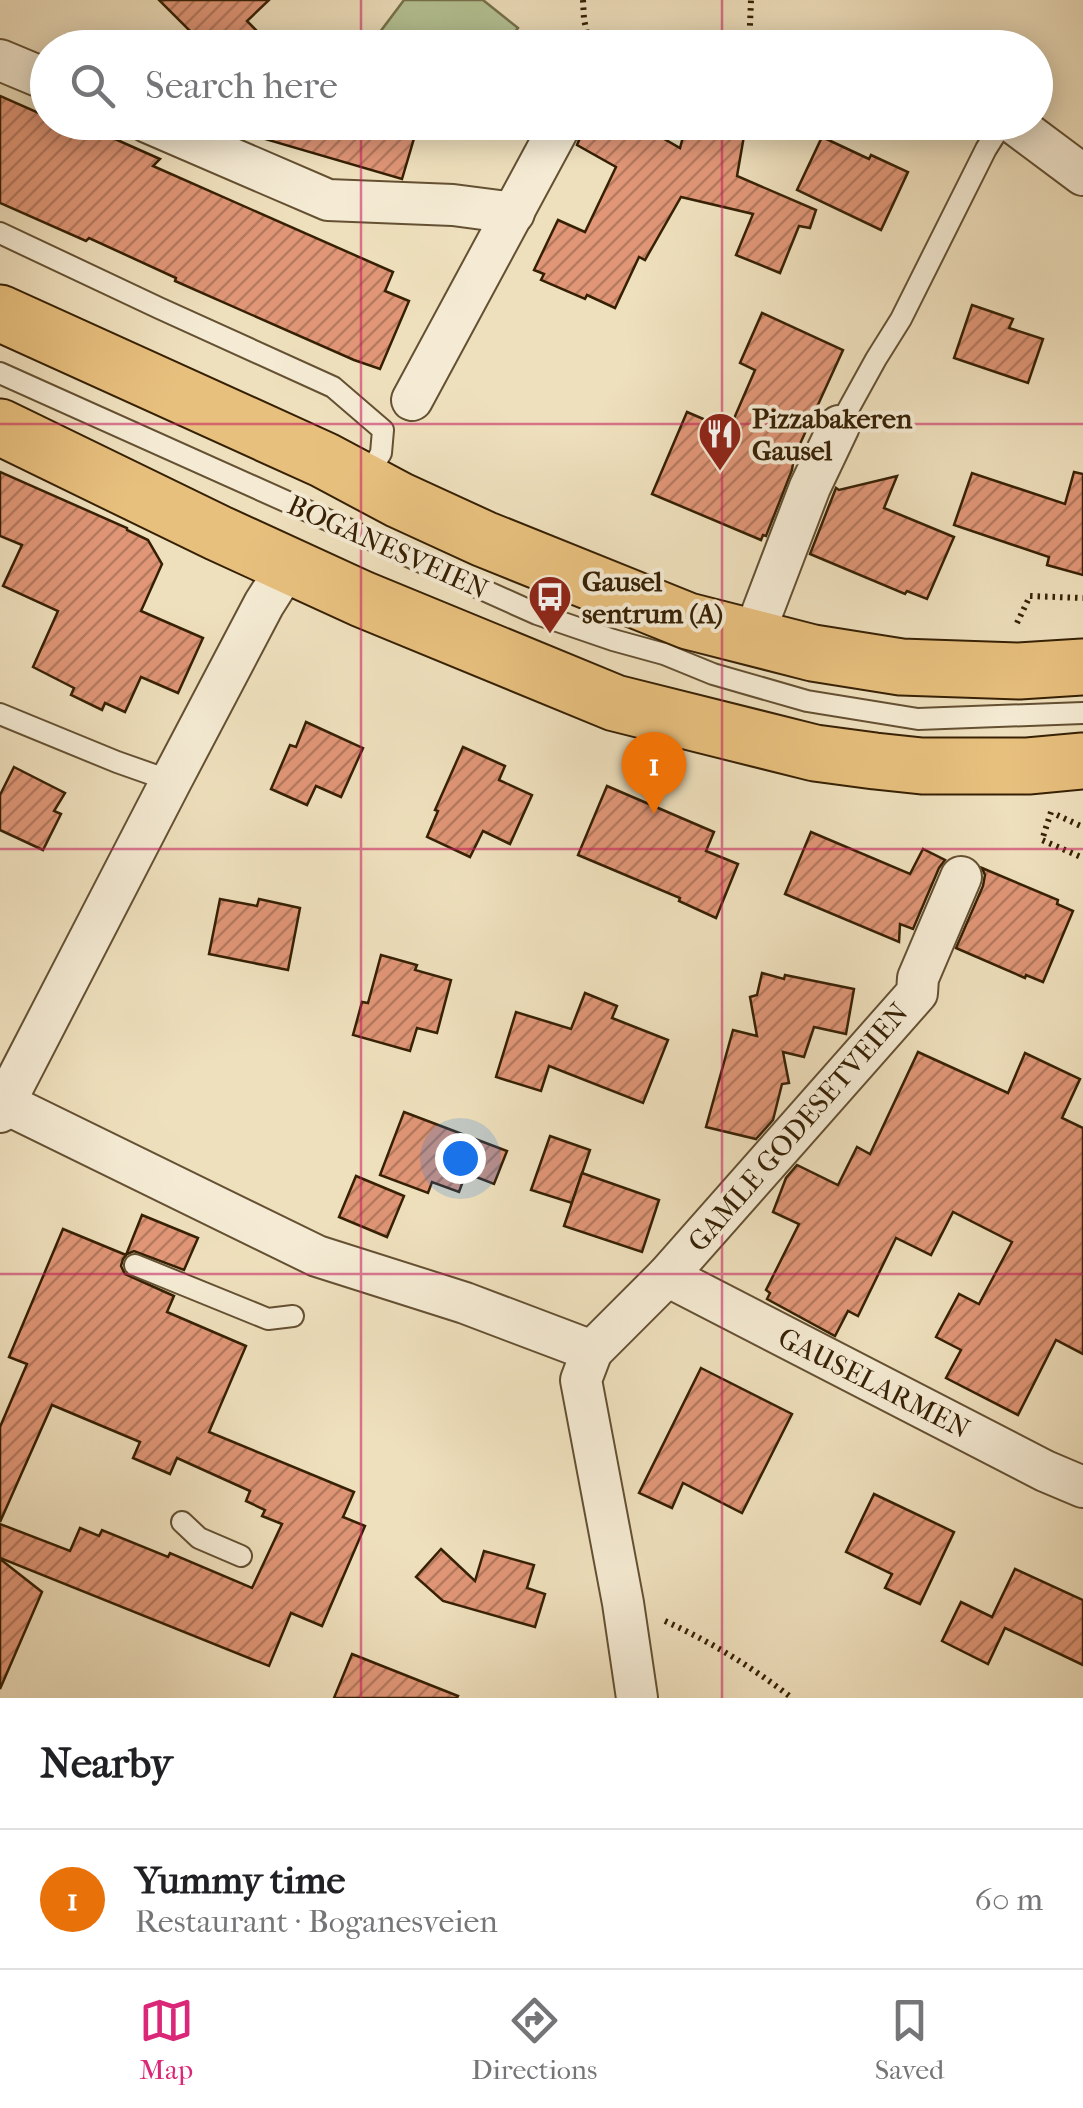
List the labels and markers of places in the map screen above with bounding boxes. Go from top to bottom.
place label: Pizzabakeren Gausel [752,402,913,467]
restaurant icon: Pizzabakeren Gausel [697,411,743,472]
place label: Gausel sentrum (A) [582,565,723,630]
bus stop icon: Gausel sentrum (A) [527,574,573,635]
pin: 1 [622,732,686,814]

